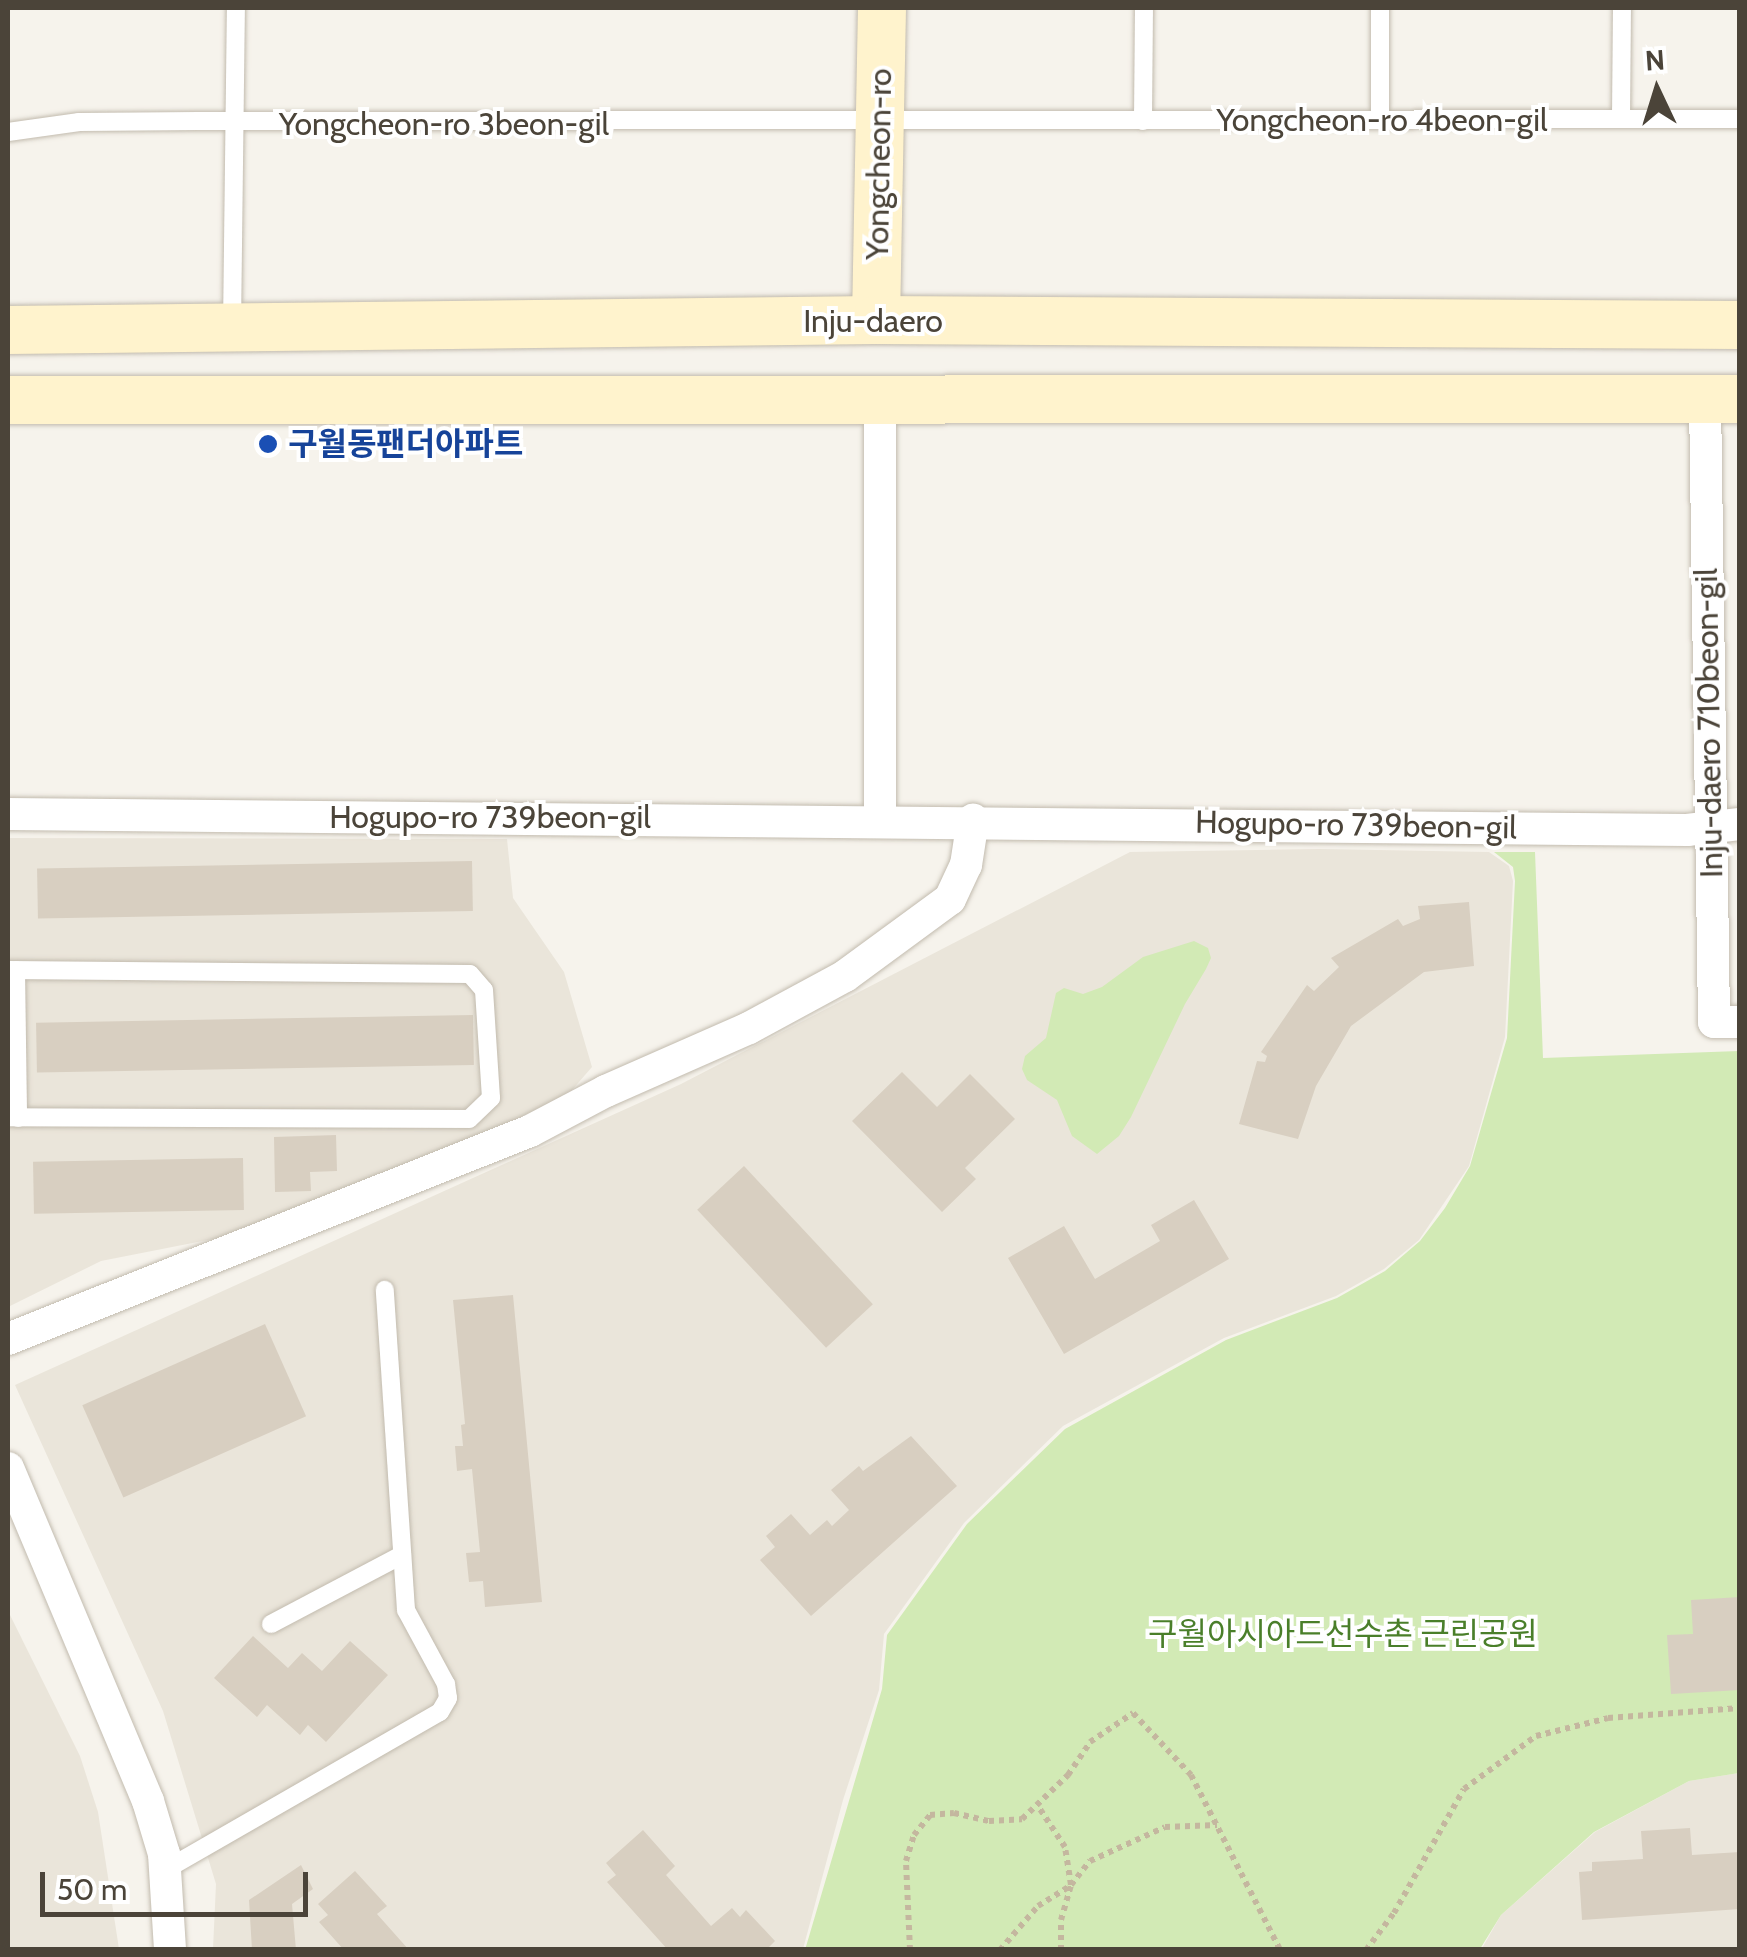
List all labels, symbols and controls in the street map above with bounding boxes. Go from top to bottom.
north arrow [1607,40,1707,140]
text: N [1644,42,1666,78]
street label: Yongcheon-ro [858,68,900,260]
street label: Yongcheon-ro 4beon-gil [1216,101,1548,139]
street label: Yongcheon-ro 3beon-gil [279,105,609,143]
street label: Inju-daero [803,302,943,340]
place label: 구월동팬더아파트 [288,425,524,463]
marker: 구월동팬더아파트 [257,433,279,455]
street label: Inju-daero 710beon-gil [1687,568,1731,878]
street label: Hogupo-ro 739beon-gil [329,798,651,836]
street label: Hogupo-ro 739beon-gil [1195,803,1517,847]
park label: 구월아시아드선수촌 근린공원 [1148,1615,1538,1653]
scale bar [45,1852,312,1914]
text: 50 m [57,1871,127,1908]

